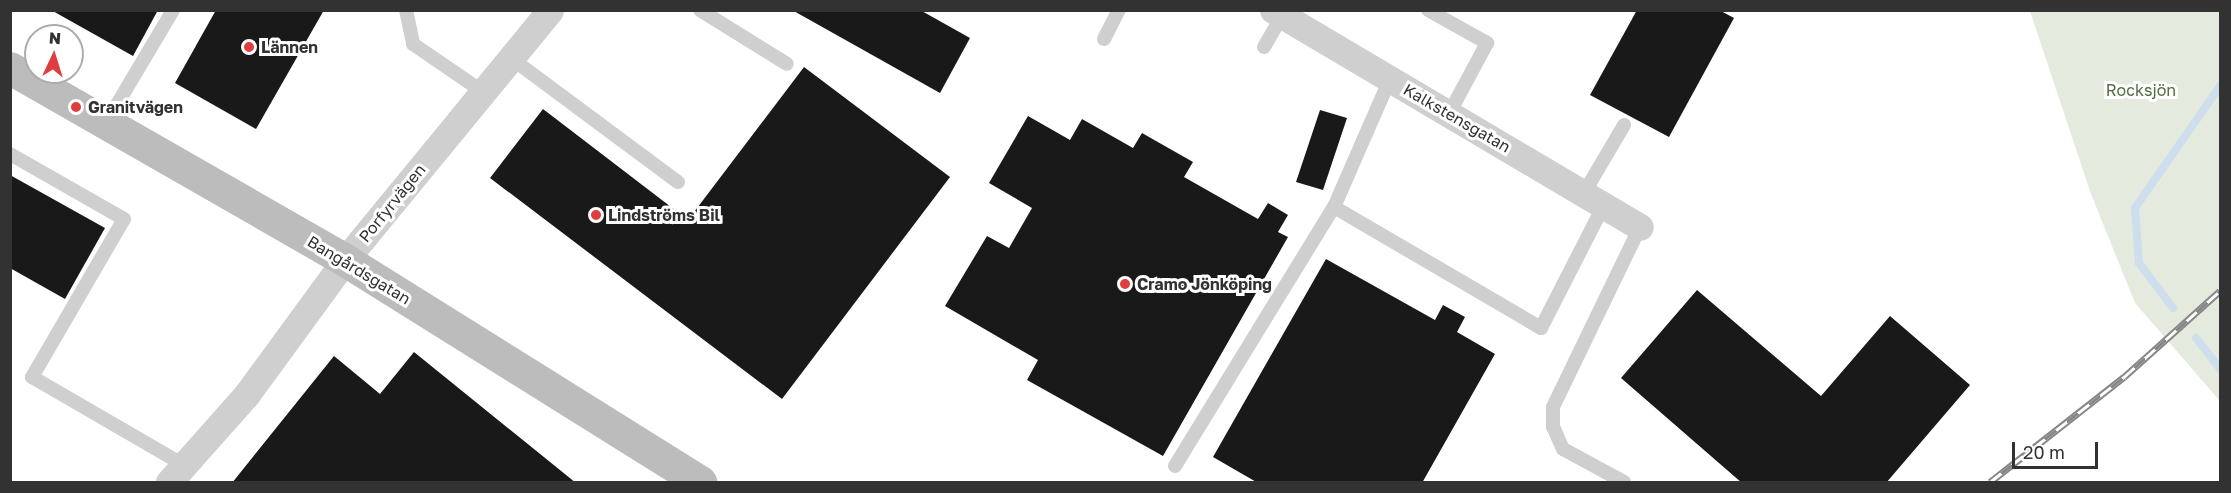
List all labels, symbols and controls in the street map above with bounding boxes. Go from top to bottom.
north arrow [24,24,84,84]
text: N [48,28,62,48]
place label: Lännen [261,37,318,57]
marker: Lännen [242,40,256,54]
street label: Kalkstensgatan [1400,80,1514,156]
park label: Rocksjön [2106,80,2176,100]
place label: Granitvägen [88,97,183,117]
marker: Granitvägen [69,100,83,114]
street label: Porfyrvägen [355,160,429,246]
place label: Lindströms Bil [608,205,720,225]
marker: Lindströms Bil [589,208,603,222]
street label: Bangårdsgatan [304,232,414,308]
place label: Cramo Jönköping [1137,274,1272,294]
marker: Cramo Jönköping [1118,277,1132,291]
scale bar [2015,430,2100,468]
text: 20 m [2023,441,2065,463]

